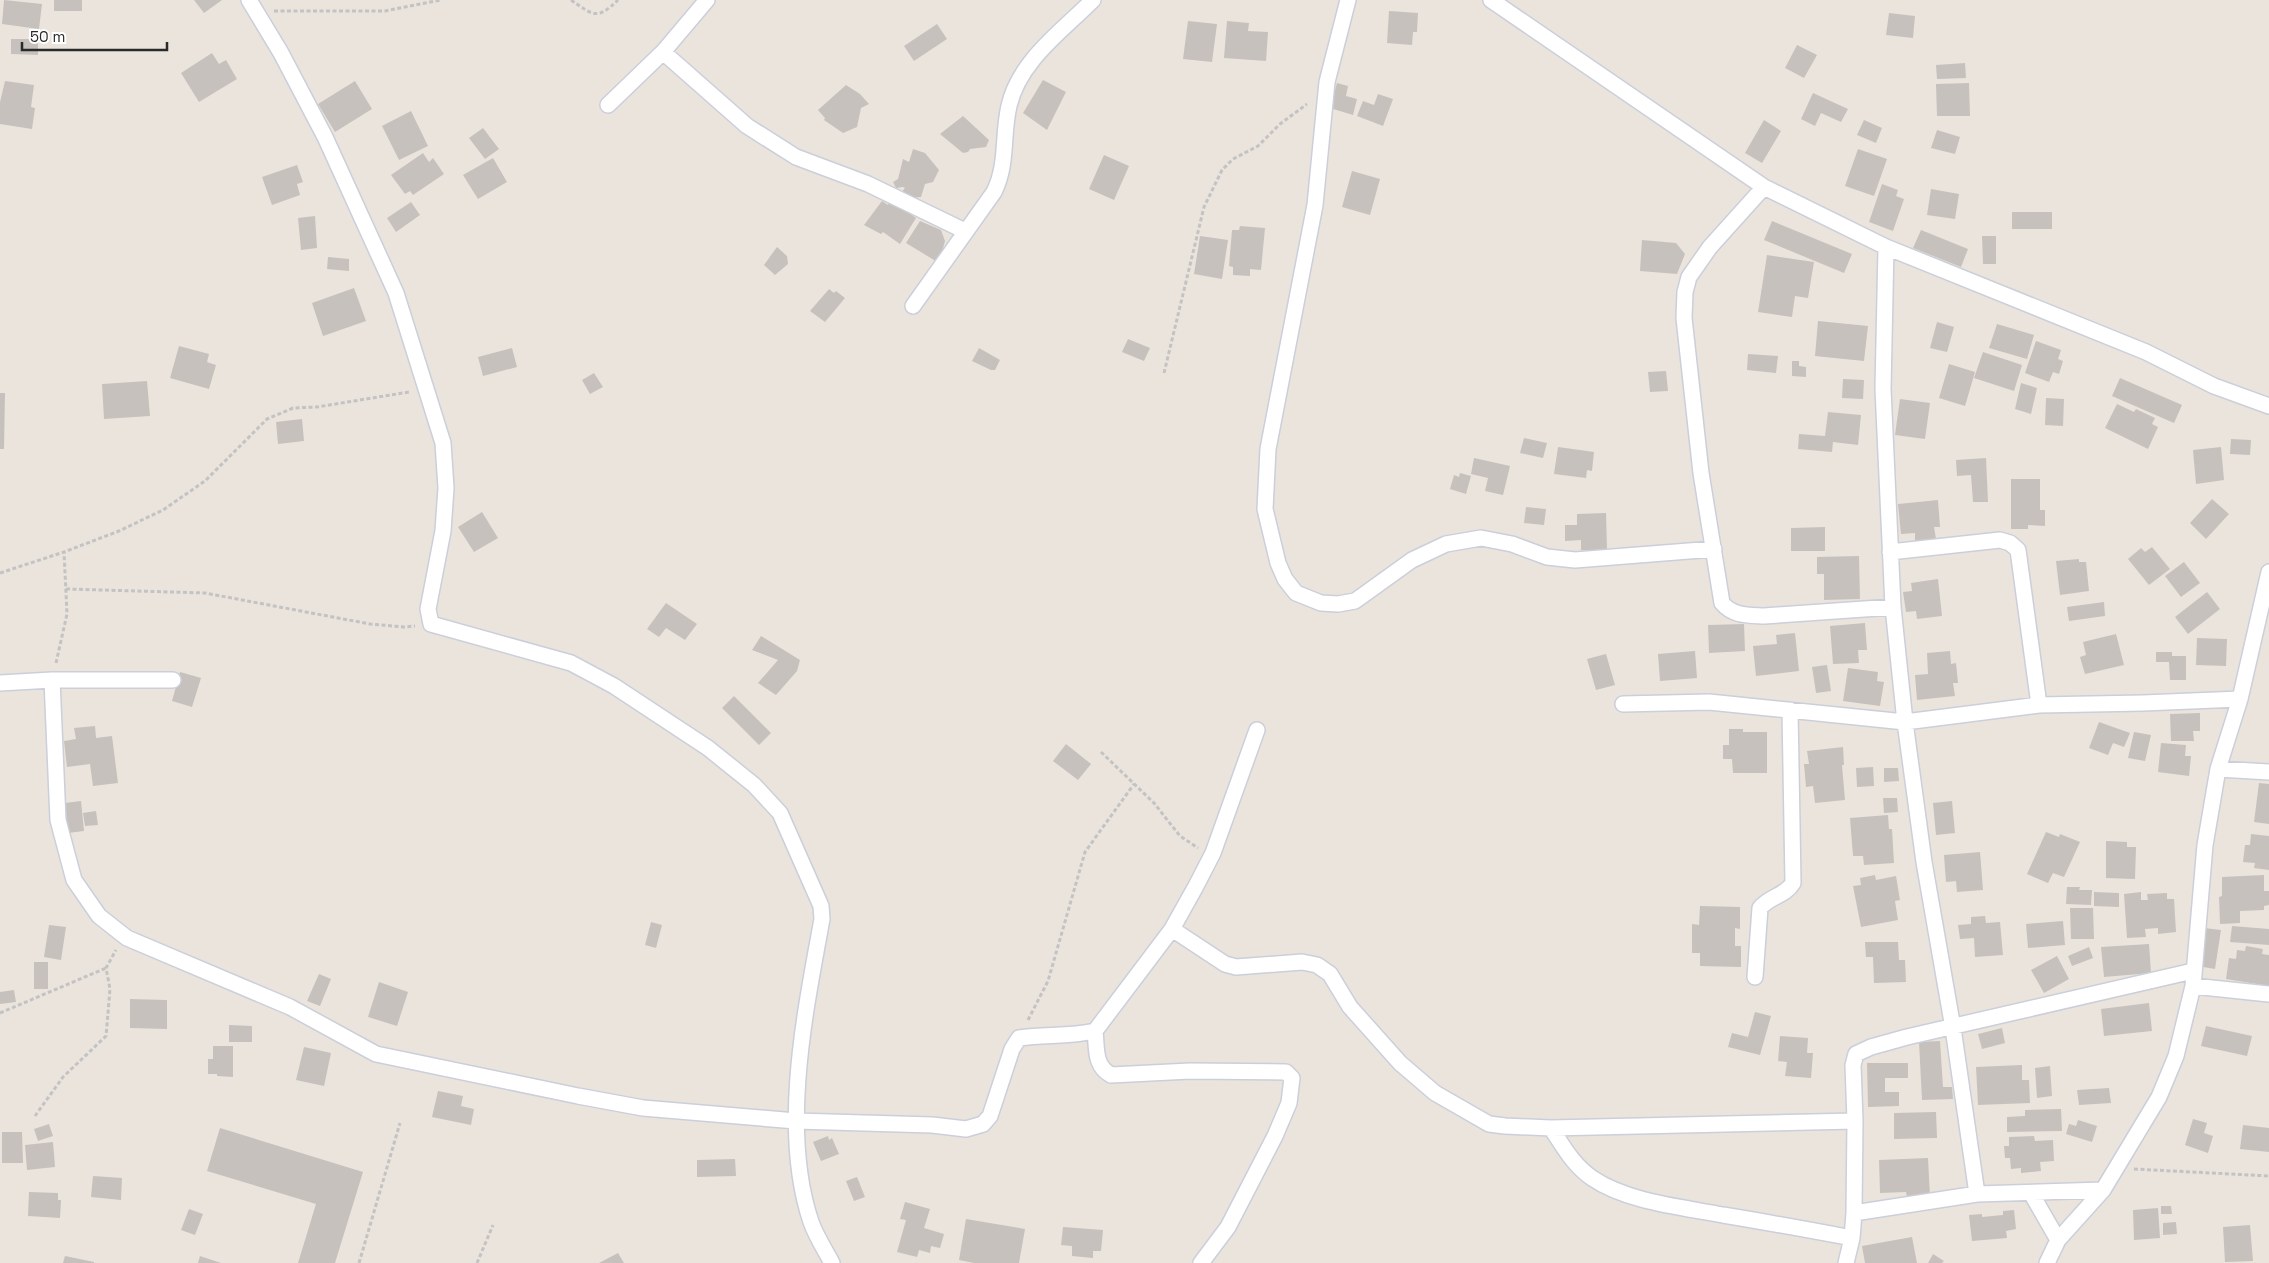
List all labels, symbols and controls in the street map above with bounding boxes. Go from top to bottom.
scale bar [22,20,168,52]
text: 50 m [30,27,65,46]

